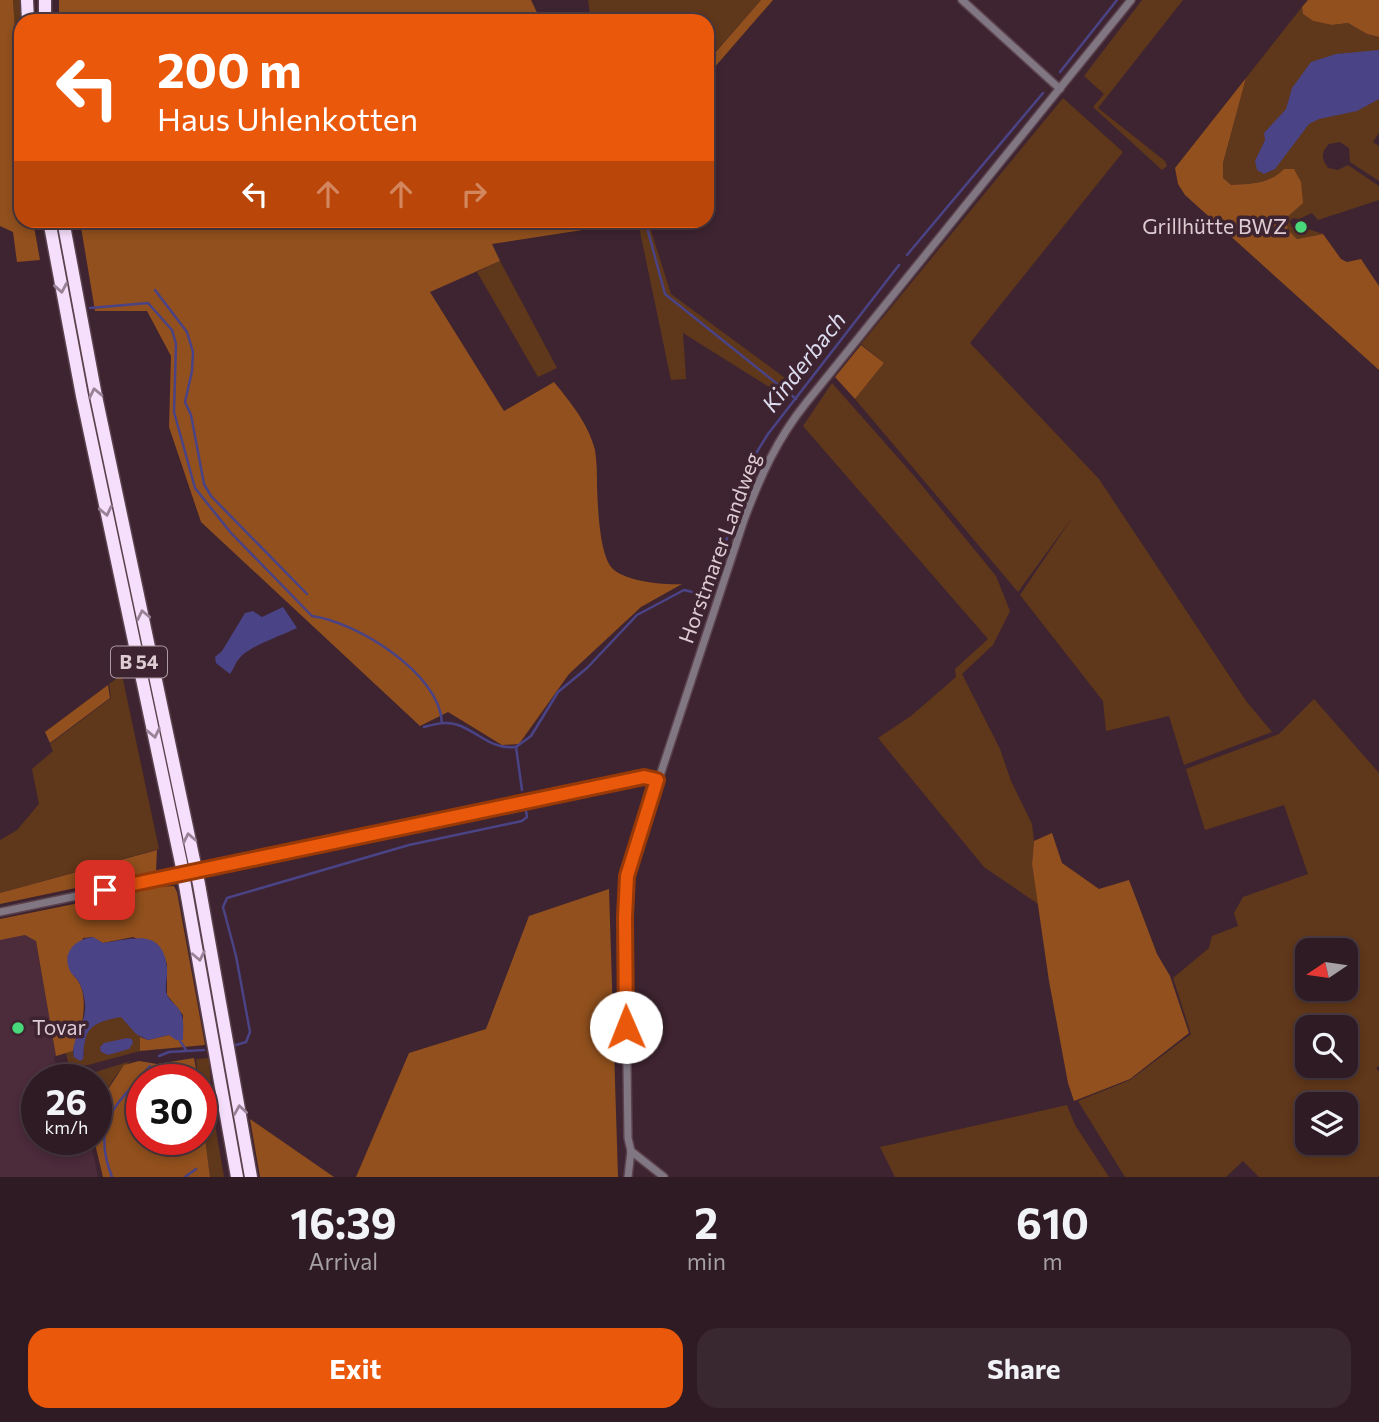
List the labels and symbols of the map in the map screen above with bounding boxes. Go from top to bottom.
place label: Grillhütte BWZ [1142,213,1287,238]
marker: Grillhütte BWZ [1293,219,1309,235]
one-way arrow [52,282,67,294]
water label: Kinderbach [755,306,851,417]
one-way arrow [88,387,103,399]
street label: Horstmarer Landweg [672,449,765,646]
one-way arrow [98,505,113,517]
one-way arrow [136,609,151,621]
road number: B 54 [111,646,167,678]
one-way arrow [146,727,161,739]
one-way arrow [183,832,198,844]
pin [75,860,135,920]
north arrow [1295,938,1358,1001]
one-way arrow [190,950,205,962]
position arrow [589,990,663,1064]
place label: Tovar [32,1014,86,1039]
marker: Tovar [10,1020,26,1036]
speed limit sign: 30 [126,1064,217,1155]
one-way arrow [233,1104,248,1116]

